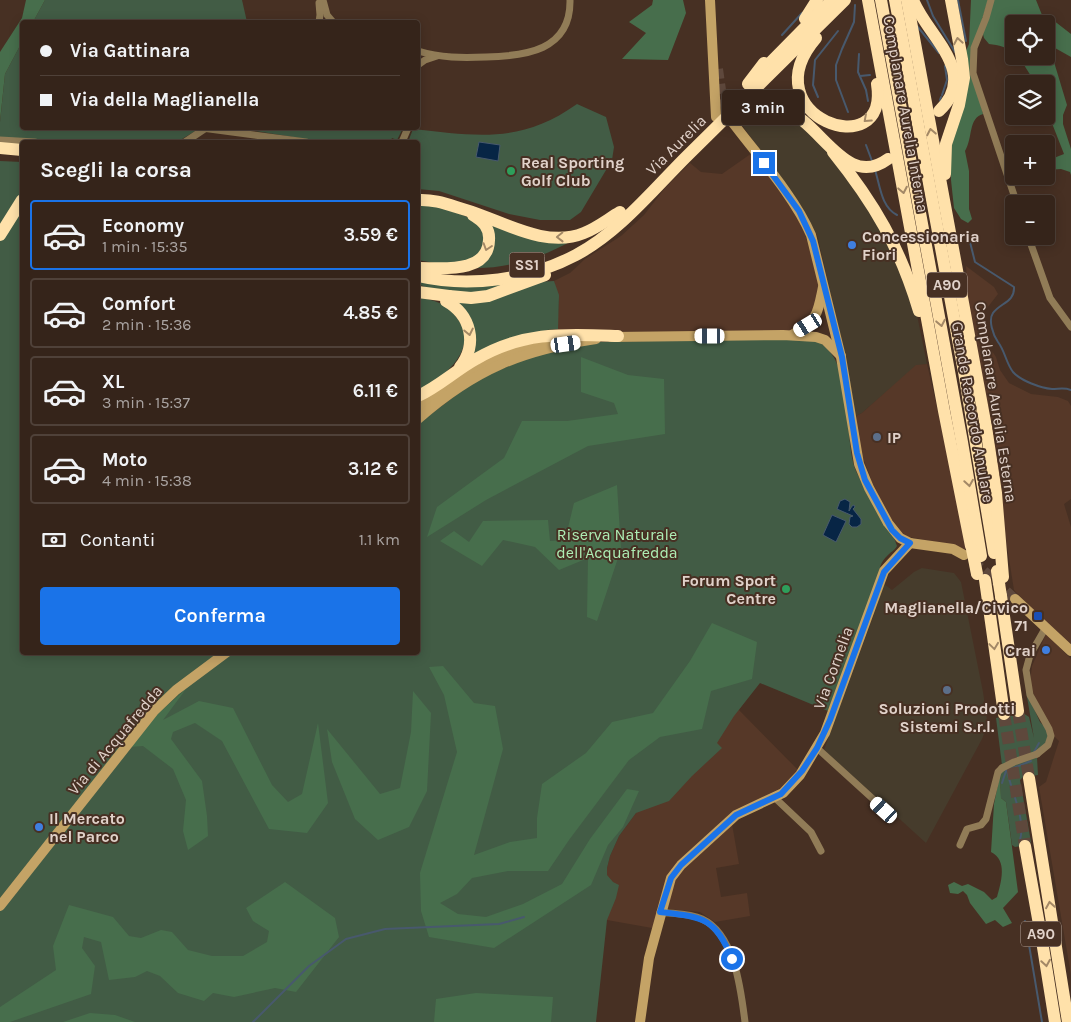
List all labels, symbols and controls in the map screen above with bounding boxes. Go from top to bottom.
street label: Complanare Aurelia Interna [879,14,933,214]
map controls [1005,15,1055,245]
button: locate [1005,15,1055,65]
one-way arrow [954,36,964,45]
text: Via Gattinara [70,40,190,62]
button: layers [1005,75,1055,125]
text: Via della Maglianella [70,89,259,111]
callout: 3 min [723,90,805,126]
text: 3 min [741,98,785,117]
street label: Via Aurelia [642,111,710,179]
one-way arrow [863,113,872,122]
one-way arrow [926,128,937,136]
button: + [1005,135,1055,185]
route end [753,152,775,174]
place label: Real Sporting Golf Club [521,153,624,190]
text: Scegli la corsa [40,157,192,183]
marker: Real Sporting Golf Club [505,165,517,177]
one-way arrow [897,186,908,195]
button: − [1005,195,1055,245]
icon: car [42,213,87,258]
text: Economy [102,215,184,237]
text: 3.59 € [343,224,398,246]
place label: Concessionaria Fiori [862,227,980,264]
one-way arrow [556,232,564,242]
text: 1 min · 15:35 [102,237,187,256]
marker: Concessionaria Fiori [846,239,858,251]
one-way arrow [482,242,492,250]
road number: SS1 [510,252,544,278]
road number: A90 [927,272,967,298]
icon: car [42,291,87,336]
text: Comfort [102,293,176,315]
street label: Complanare Aurelia Esterna [971,300,1021,504]
text: 4.85 € [343,302,398,324]
car [791,311,824,339]
text: 2 min · 15:36 [102,315,192,334]
one-way arrow [935,319,945,328]
street label: Grande Raccordo Anulare [948,320,998,504]
one-way arrow [463,327,473,336]
car [695,329,725,344]
car [550,334,581,354]
icon: car [42,369,87,414]
text: XL [102,371,124,393]
text: 6.11 € [353,380,398,402]
text: 3 min · 15:37 [102,393,190,412]
place label: IP [887,428,901,447]
marker: IP [871,431,883,443]
icon: car [42,447,87,492]
text: Moto [102,449,148,471]
text: 3.12 € [348,458,398,480]
text: 4 min · 15:38 [102,471,192,490]
one-way arrow [964,479,974,488]
park label: Riserva Naturale dell'Acquafredda [556,525,678,562]
icon: cash [40,526,68,554]
text: Contanti [80,529,155,551]
text: 1.1 km [359,530,400,549]
place label: Forum Sport Centre [682,571,776,608]
marker: Forum Sport Centre [780,583,792,595]
button: Conferma [40,587,400,645]
place label: Maglianella/Civico 71 [884,598,1028,635]
marker: Maglianella/Civico 71 [1032,610,1044,622]
street label: Via Cornelia [809,624,857,712]
place label: Crai [1005,641,1036,660]
one-way arrow [988,642,999,650]
marker: Crai [1040,644,1052,656]
street label: Via di Acquafredda [64,681,166,799]
marker: Soluzioni Prodotti Sistemi S.r.l. [941,684,953,696]
place label: Soluzioni Prodotti Sistemi S.r.l. [878,699,1016,736]
car [867,794,900,826]
place label: Il Mercato nel Parco [49,809,125,846]
marker: Il Mercato nel Parco [33,821,45,833]
one-way arrow [1045,900,1056,908]
road number: A90 [1021,922,1061,946]
route start [721,948,743,970]
one-way arrow [1040,959,1051,967]

